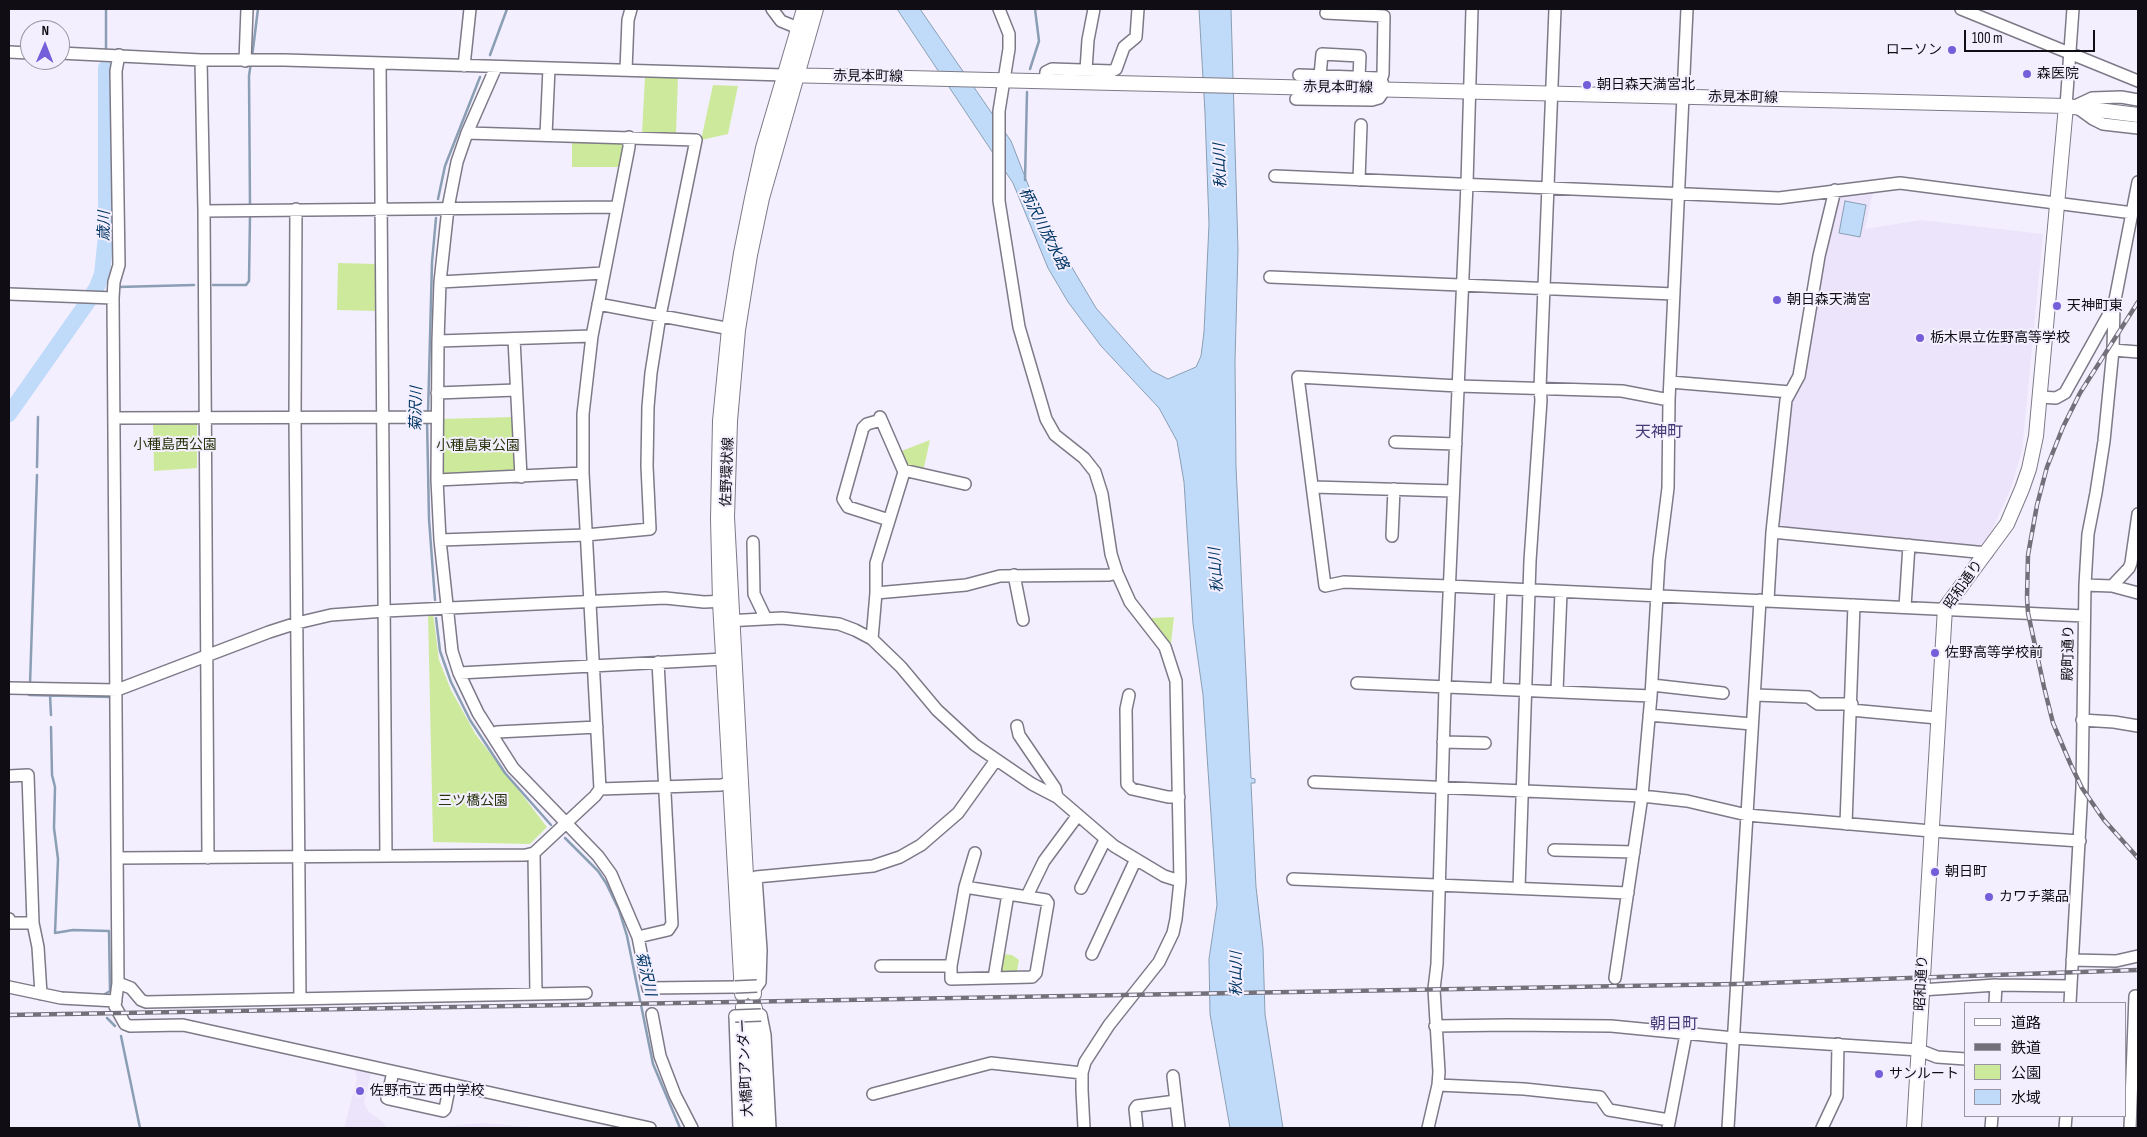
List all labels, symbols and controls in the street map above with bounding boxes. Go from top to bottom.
north arrow [20,20,70,70]
scale bar [1967,20,2098,52]
text: N [41,22,49,39]
text: 100 m [1972,29,2003,48]
place label: ローソン [1886,42,1942,58]
marker: ローソン [1946,44,1958,56]
place label: 森医院 [2037,66,2079,82]
street label: 赤見本町線 [833,68,903,86]
marker: 森医院 [2021,68,2033,80]
place label: 朝日森天満宮北 [1597,77,1695,93]
street label: 赤見本町線 [1303,79,1373,97]
marker: 朝日森天満宮北 [1581,79,1593,91]
street label: 赤見本町線 [1708,89,1778,107]
water label: 秋山川 [1211,143,1231,189]
water label: 柄沢川放水路 [1015,185,1071,273]
water label: 歳川 [96,211,114,241]
place label: 朝日森天満宮 [1787,292,1871,308]
marker: 朝日森天満宮 [1771,294,1783,306]
place label: 天神町東 [2067,298,2123,314]
marker: 天神町東 [2051,300,2063,312]
place label: 栃木県立佐野高等学校 [1930,330,2070,346]
marker: 栃木県立佐野高等学校 [1914,332,1926,344]
water label: 菊沢川 [408,386,426,432]
district label: 天神町 [1635,423,1683,443]
park label: 小種島西公園 [133,437,217,453]
street label: 佐野環状線 [718,437,738,507]
park label: 小種島東公園 [436,438,520,454]
water label: 秋山川 [1206,547,1228,593]
street label: 昭和通り [1941,557,1987,613]
street label: 殿町通り [2060,625,2078,681]
place label: 佐野高等学校前 [1945,645,2043,661]
marker: 佐野高等学校前 [1929,647,1941,659]
park label: 三ツ橋公園 [438,793,508,809]
place label: 朝日町 [1945,864,1987,880]
marker: 朝日町 [1929,866,1941,878]
place label: カワチ薬品 [1999,889,2069,905]
marker: カワチ薬品 [1983,891,1995,903]
water label: 菊沢川 [631,950,659,998]
water label: 秋山川 [1228,952,1246,996]
street label: 昭和通り [1912,955,1932,1011]
legend [1964,1002,2127,1117]
text: 道路 [2011,1014,2041,1033]
district label: 朝日町 [1650,1015,1698,1035]
street label: 大橋町アンダー [735,1019,757,1117]
text: 鉄道 [2011,1039,2041,1058]
text: 公園 [2011,1064,2041,1083]
place label: サンルート [1889,1066,1959,1082]
marker: サンルート [1873,1068,1885,1080]
place label: 佐野市立 西中学校 [370,1083,484,1099]
marker: 佐野市立 西中学校 [354,1085,366,1097]
text: 水域 [2011,1089,2041,1108]

